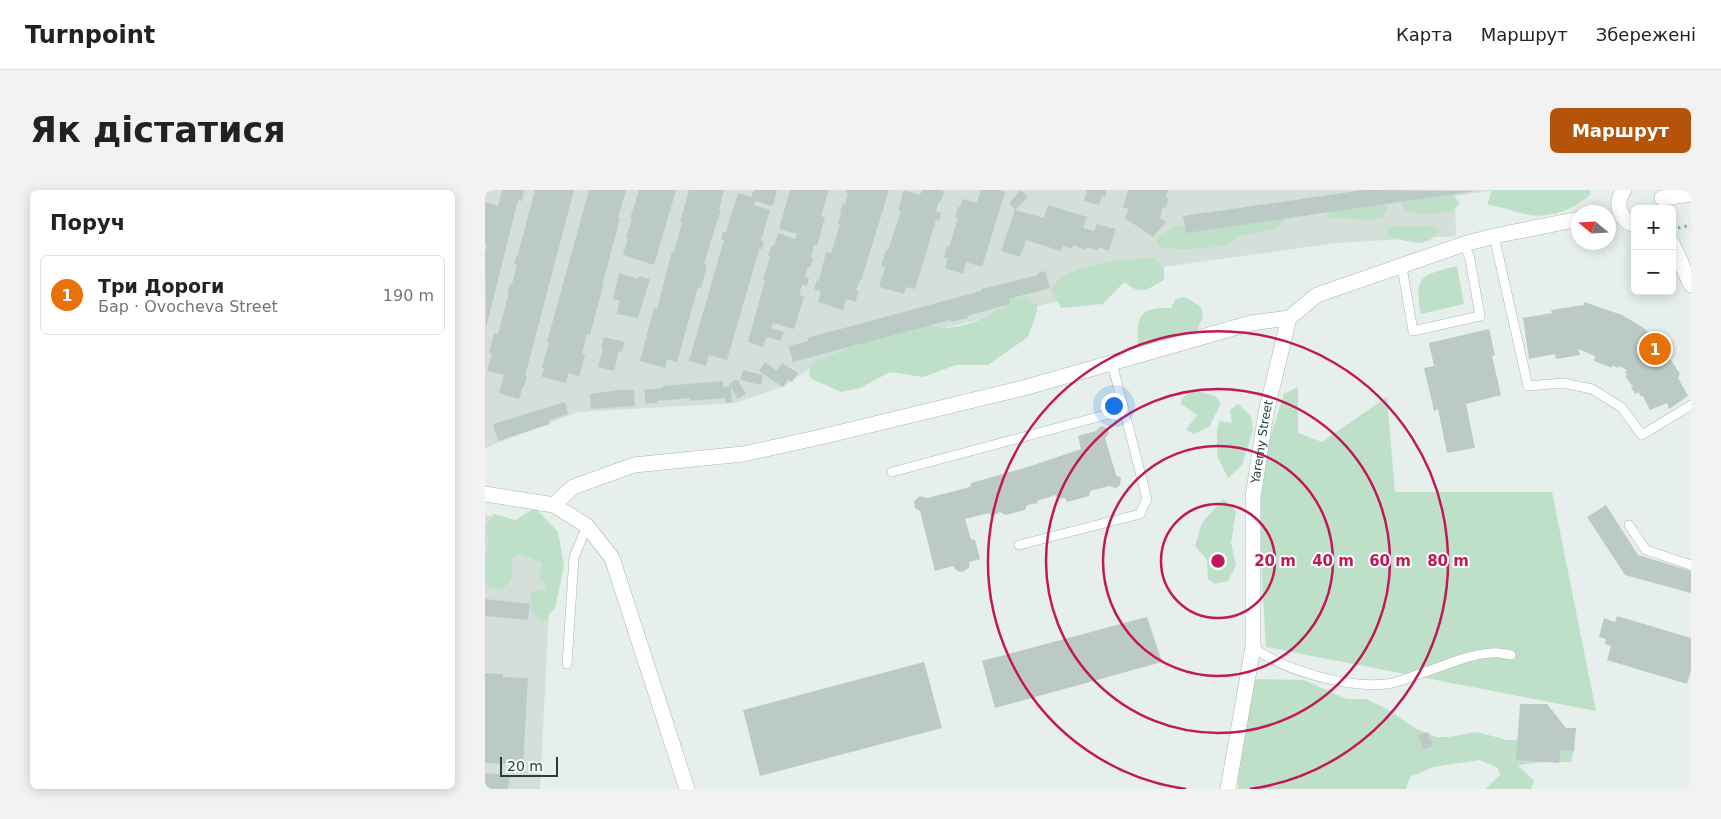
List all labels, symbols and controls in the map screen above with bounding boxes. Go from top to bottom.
text: Turnpoint [25,21,155,49]
text: Карта [1396,24,1453,45]
text: Маршрут [1481,24,1568,45]
text: Збережені [1596,24,1696,45]
button: Маршрут [1550,108,1691,153]
text: Як дістатися [30,110,286,150]
north arrow [1571,205,1616,250]
map controls [1631,205,1676,295]
button: + [1631,205,1676,250]
text: Поруч [50,211,125,235]
button: − [1631,250,1676,295]
text: Три Дороги [98,275,224,297]
text: 1 [61,286,73,305]
text: 190 m [383,286,434,305]
text: Бар · Ovocheva Street [98,297,278,316]
pin: 1 [1639,330,1671,368]
your location [1101,393,1127,419]
street label: Yaremy Street [1248,398,1276,486]
centre of rings [1209,552,1227,570]
text: 20 m [1254,552,1296,570]
text: 40 m [1312,552,1354,570]
text: 60 m [1369,552,1411,570]
text: 80 m [1427,552,1469,570]
scale bar [500,754,557,777]
text: 20 m [507,758,543,774]

